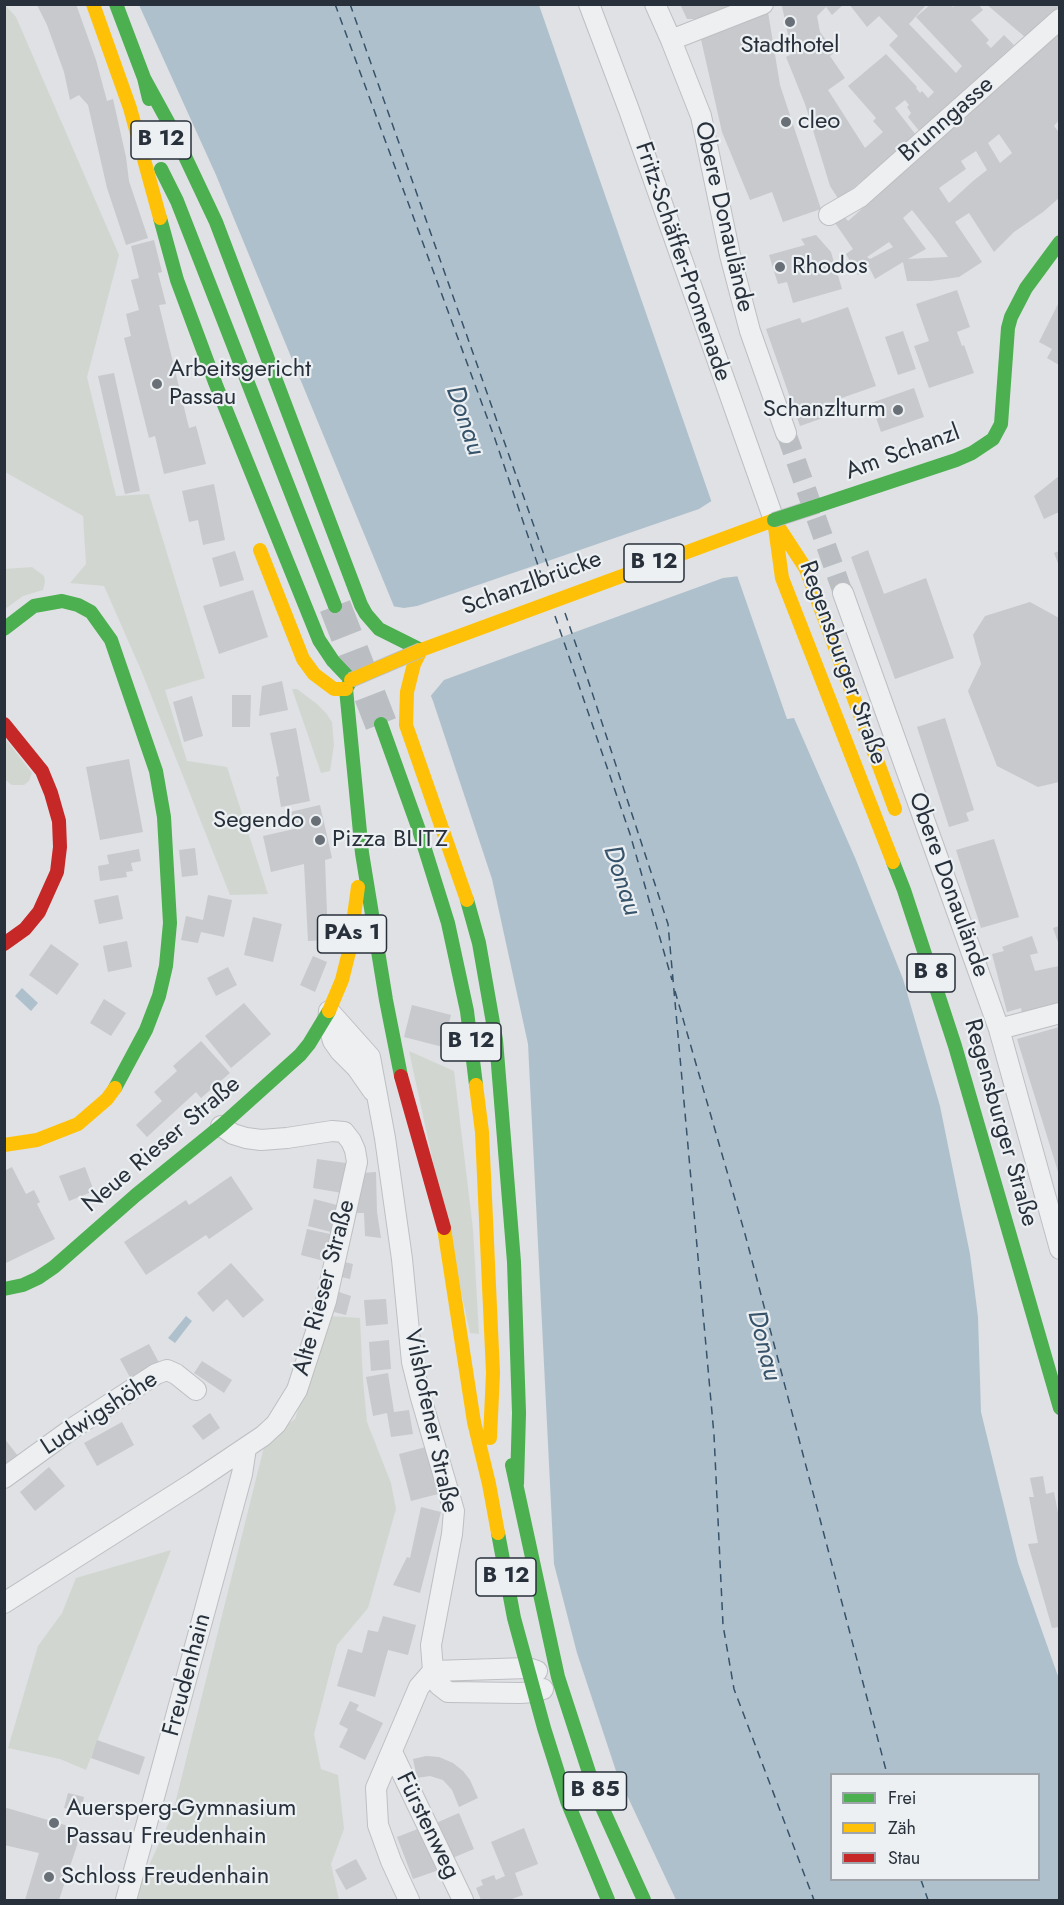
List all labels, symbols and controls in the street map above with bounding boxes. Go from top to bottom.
marker: Stadthotel [783,15,797,29]
place label: Stadthotel [740,32,840,60]
street label: Brunngasse [894,71,1000,169]
place label: cleo [798,108,840,136]
marker: cleo [779,115,793,129]
street label: Obere Donaulände [687,119,759,315]
road number: B 12 [131,121,191,159]
street label: Fritz-Schäffer-Promenade [628,139,736,385]
place label: Rhodos [792,253,868,281]
marker: Rhodos [773,260,787,274]
place label: Arbeitsgericht Passau [169,356,311,412]
marker: Arbeitsgericht Passau [150,377,164,391]
water label: Donau [438,382,490,460]
place label: Schanzlturm [763,396,886,424]
marker: Schanzlturm [891,403,905,417]
street label: Am Schanzl [842,419,964,487]
road number: B 12 [624,544,684,582]
street label: Schanzlbrücke [458,545,606,623]
street label: Regensburger Straße [792,557,892,769]
street label: Obere Donaulände [901,789,995,981]
place label: Segendo [213,807,304,835]
marker: Segendo [309,814,323,828]
place label: Pizza BLITZ [332,826,448,854]
marker: Pizza BLITZ [313,833,327,847]
water label: Donau [595,842,647,920]
road number: PAs 1 [318,915,386,953]
road number: B 8 [907,954,955,992]
street label: Regensburger Straße [957,1016,1043,1230]
road number: B 12 [441,1023,501,1061]
street label: Neue Rieser Straße [77,1071,247,1219]
street label: Alte Rieser Straße [288,1197,362,1379]
water label: Donau [739,1307,787,1385]
street label: Vilshofener Straße [396,1326,464,1516]
street label: Ludwigshöhe [36,1366,164,1462]
road number: B 12 [476,1558,536,1596]
street label: Freudenhain [158,1610,218,1740]
street label: Fürstenweg [389,1768,465,1884]
road number: B 85 [564,1772,626,1810]
legend [830,1773,1040,1881]
text: Frei [888,1785,917,1811]
place label: Auersperg-Gymnasium Passau Freudenhain [66,1795,296,1851]
text: Zäh [888,1815,916,1841]
marker: Auersperg-Gymnasium Passau Freudenhain [47,1816,61,1830]
text: Stau [888,1845,920,1871]
place label: Schloss Freudenhain [61,1863,269,1891]
marker: Schloss Freudenhain [42,1870,56,1884]

